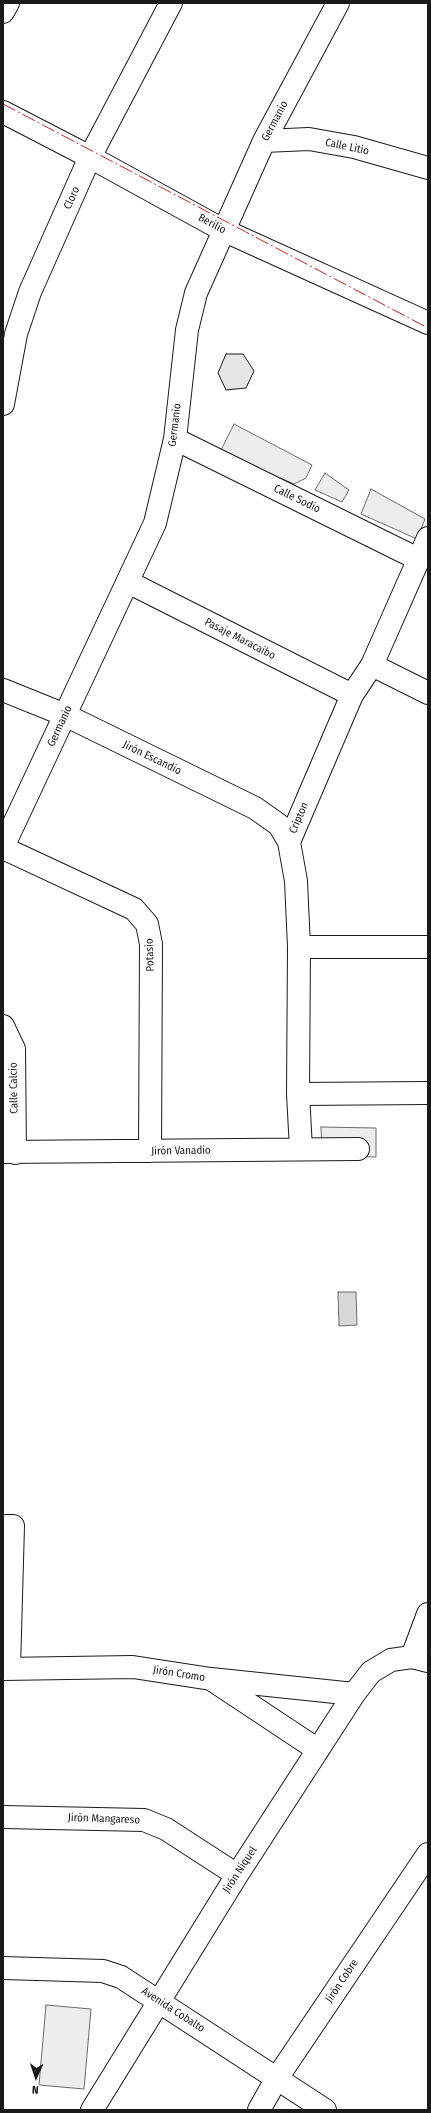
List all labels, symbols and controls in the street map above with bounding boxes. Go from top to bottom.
street label: Germanio [259,99,291,143]
street label: Calle Litio [324,136,370,158]
street label: Cloro [61,185,83,211]
street label: Berilio [196,211,228,237]
street label: Germanio [166,402,184,448]
street label: Calle Sodio [272,482,322,516]
street label: Pasaje Maracaibo [202,615,278,663]
street label: Germanio [45,703,75,749]
street label: Jirón Escandio [121,738,183,778]
street label: Cripton [286,800,312,836]
street label: Potasio [143,938,157,972]
street label: Calle Calcio [7,1062,21,1114]
street label: Jirón Vanadio [151,1144,211,1158]
street label: Jirón Cromo [152,1663,206,1685]
street label: Jirón Mangareso [68,1811,140,1827]
street label: Jirón Niquel [220,1844,260,1896]
street label: Jirón Cobre [323,1957,361,2005]
street label: Avenida Cobalto [139,1985,207,2035]
north arrow [16,2057,56,2097]
text: N [32,2083,39,2096]

